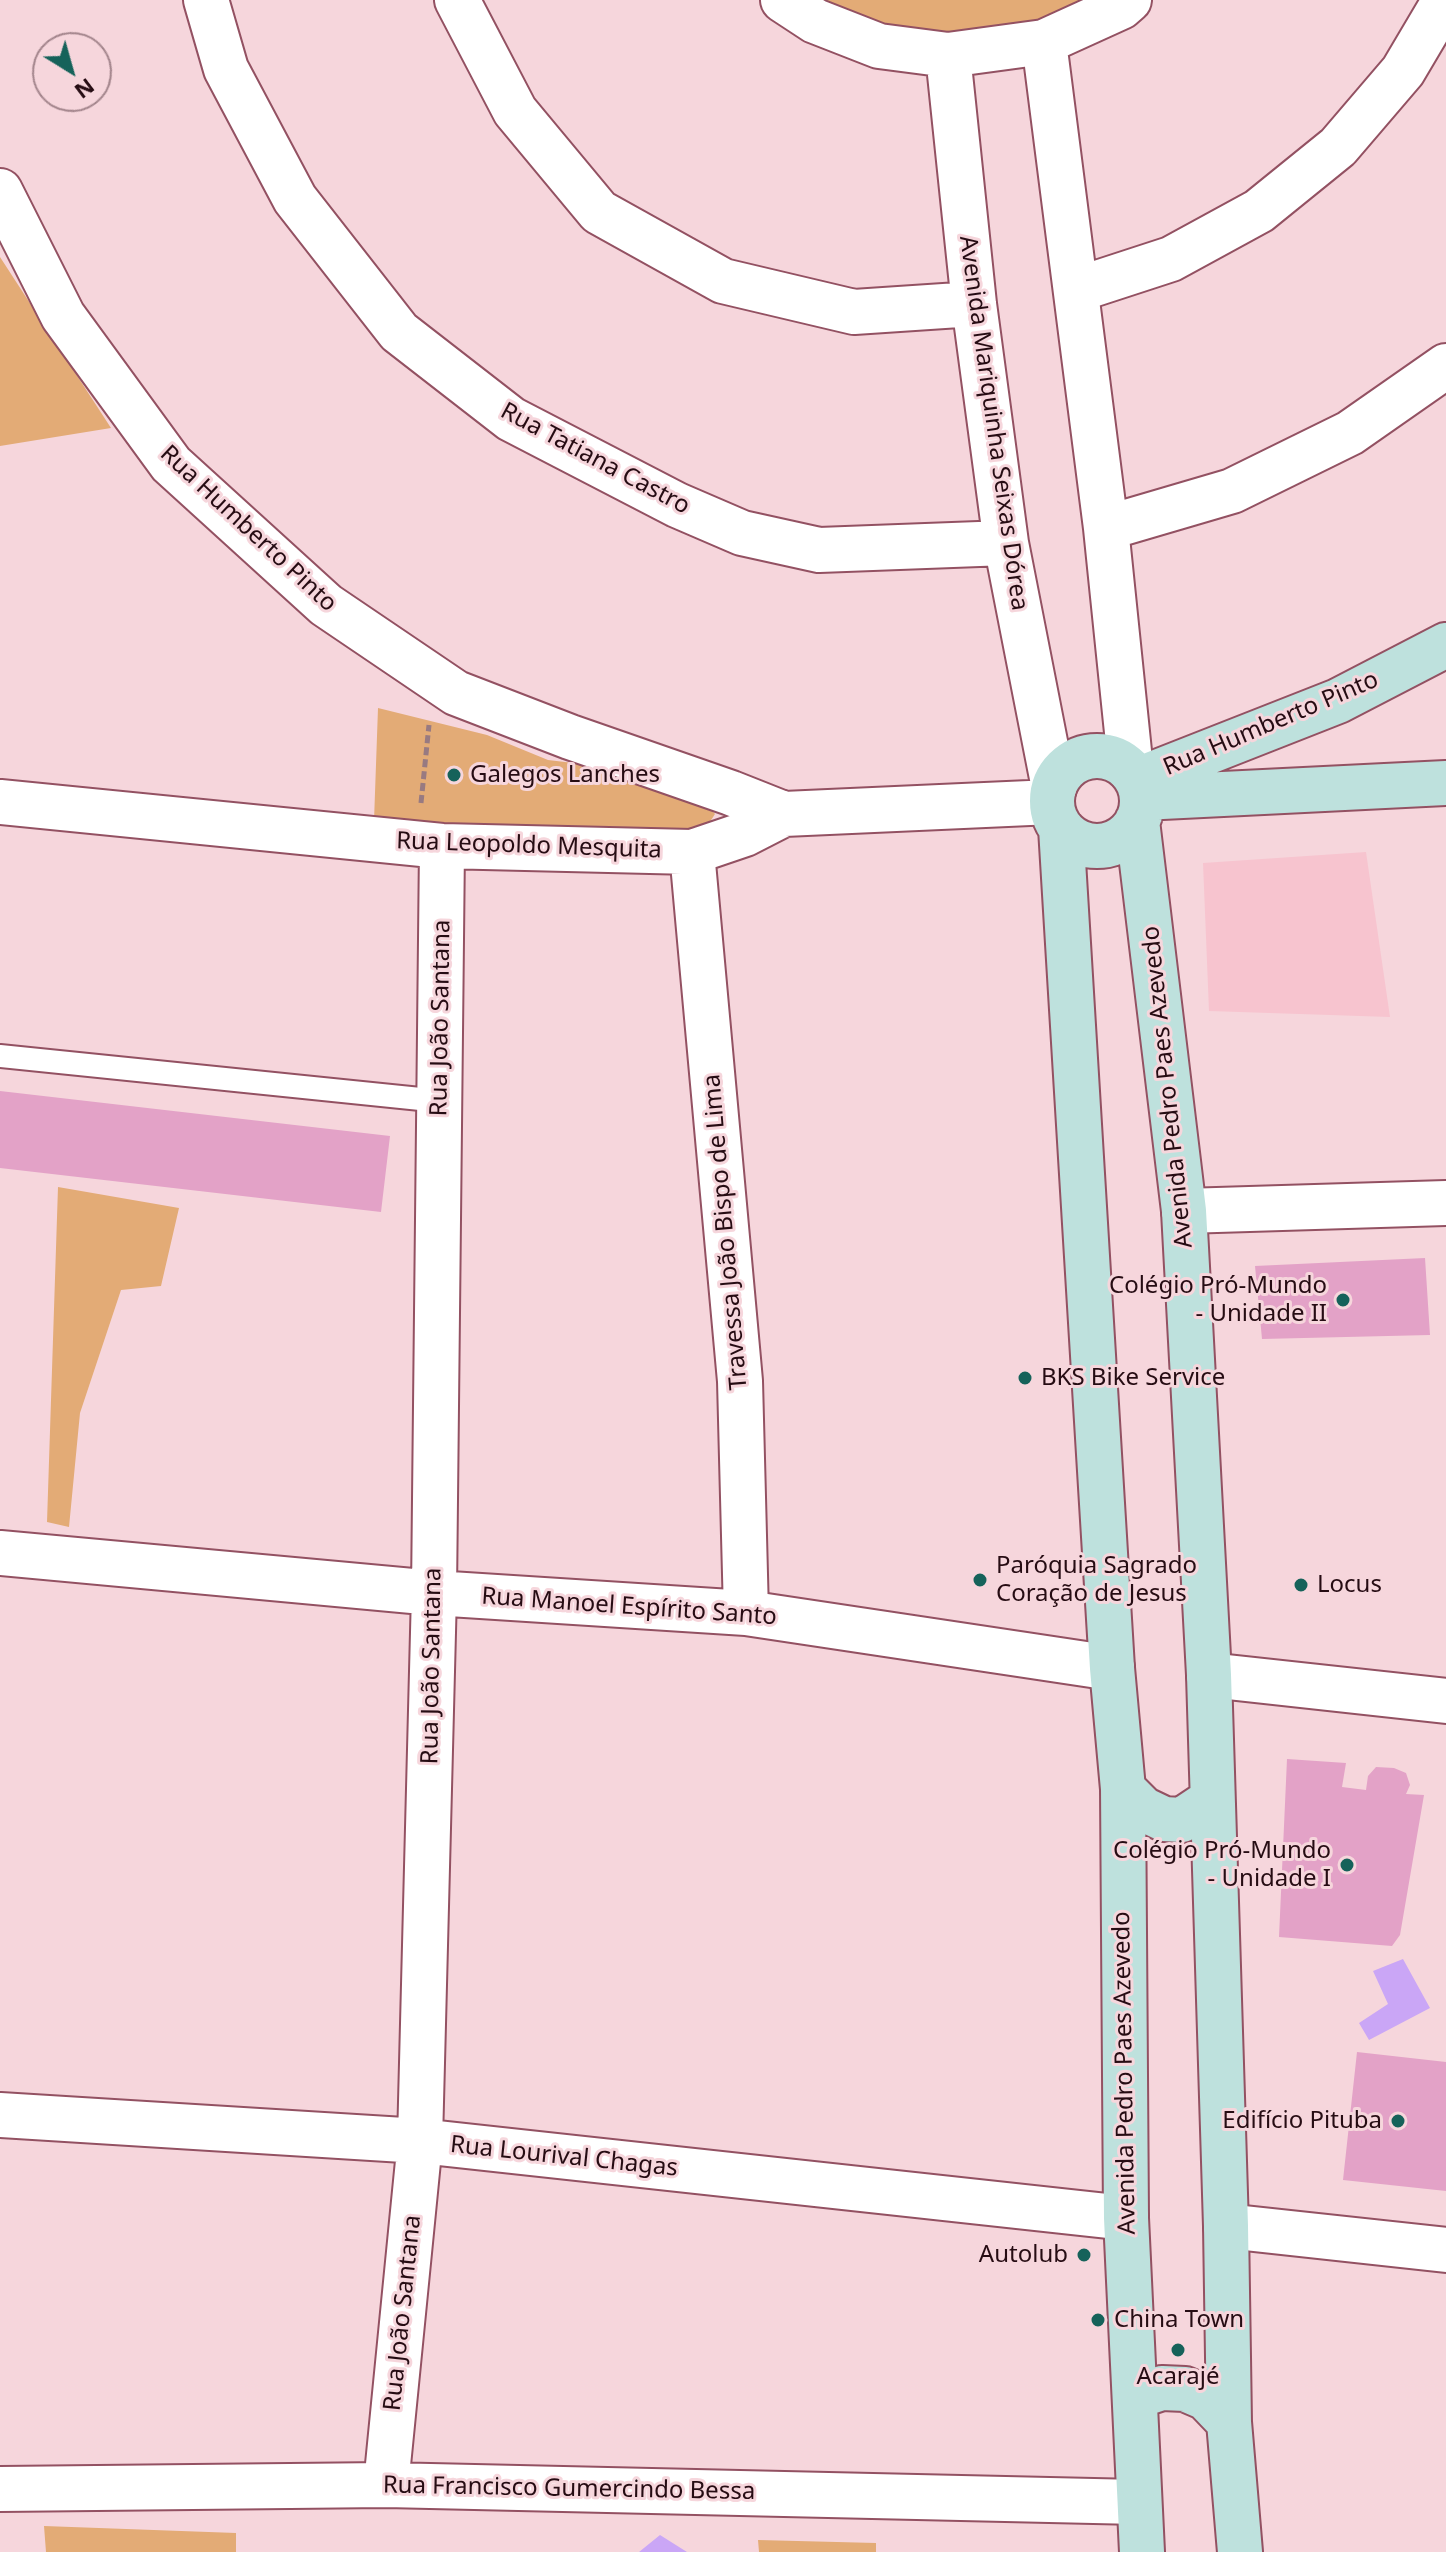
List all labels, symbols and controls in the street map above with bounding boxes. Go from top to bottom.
north arrow [32,32,112,112]
text: N [69,72,101,107]
street label: Avenida Mariquinha Seixas Dórea [952,234,1034,612]
street label: Rua Tatiana Castro [496,397,694,521]
street label: Rua Humberto Pinto [154,440,342,618]
street label: Rua Humberto Pinto [1159,666,1383,782]
place label: Galegos Lanches [470,761,660,789]
marker: Galegos Lanches [445,766,463,784]
street label: Rua Leopoldo Mesquita [396,827,662,865]
street label: Rua João Santana [425,919,457,1117]
street label: Avenida Pedro Paes Azevedo [1137,925,1199,1249]
street label: Travessa João Bispo de Lima [698,1073,754,1391]
place label: Colégio Pró-Mundo - Unidade II [1109,1272,1327,1328]
marker: Colégio Pró-Mundo - Unidade II [1334,1291,1352,1309]
place label: BKS Bike Service [1041,1364,1225,1392]
marker: BKS Bike Service [1016,1369,1034,1387]
place label: Paróquia Sagrado Coração de Jesus [996,1552,1197,1608]
street label: Rua João Santana [416,1567,448,1765]
marker: Paróquia Sagrado Coração de Jesus [971,1571,989,1589]
place label: Locus [1317,1571,1382,1599]
marker: Locus [1292,1576,1310,1594]
street label: Rua Manoel Espírito Santo [480,1582,778,1632]
place label: Colégio Pró-Mundo - Unidade I [1113,1837,1331,1893]
marker: Colégio Pró-Mundo - Unidade I [1338,1856,1356,1874]
street label: Avenida Pedro Paes Azevedo [1108,1911,1142,2235]
place label: Edifício Pituba [1222,2107,1382,2135]
marker: Edifício Pituba [1389,2112,1407,2130]
street label: Rua Lourival Chagas [449,2131,679,2183]
street label: Rua João Santana [378,2214,428,2412]
place label: Autolub [979,2241,1068,2269]
marker: Autolub [1075,2246,1093,2264]
place label: China Town [1114,2306,1244,2334]
marker: China Town [1089,2311,1107,2329]
marker: Acarajé [1169,2341,1187,2359]
place label: Acarajé [1137,2363,1219,2391]
street label: Rua Francisco Gumercindo Bessa [383,2471,755,2507]

